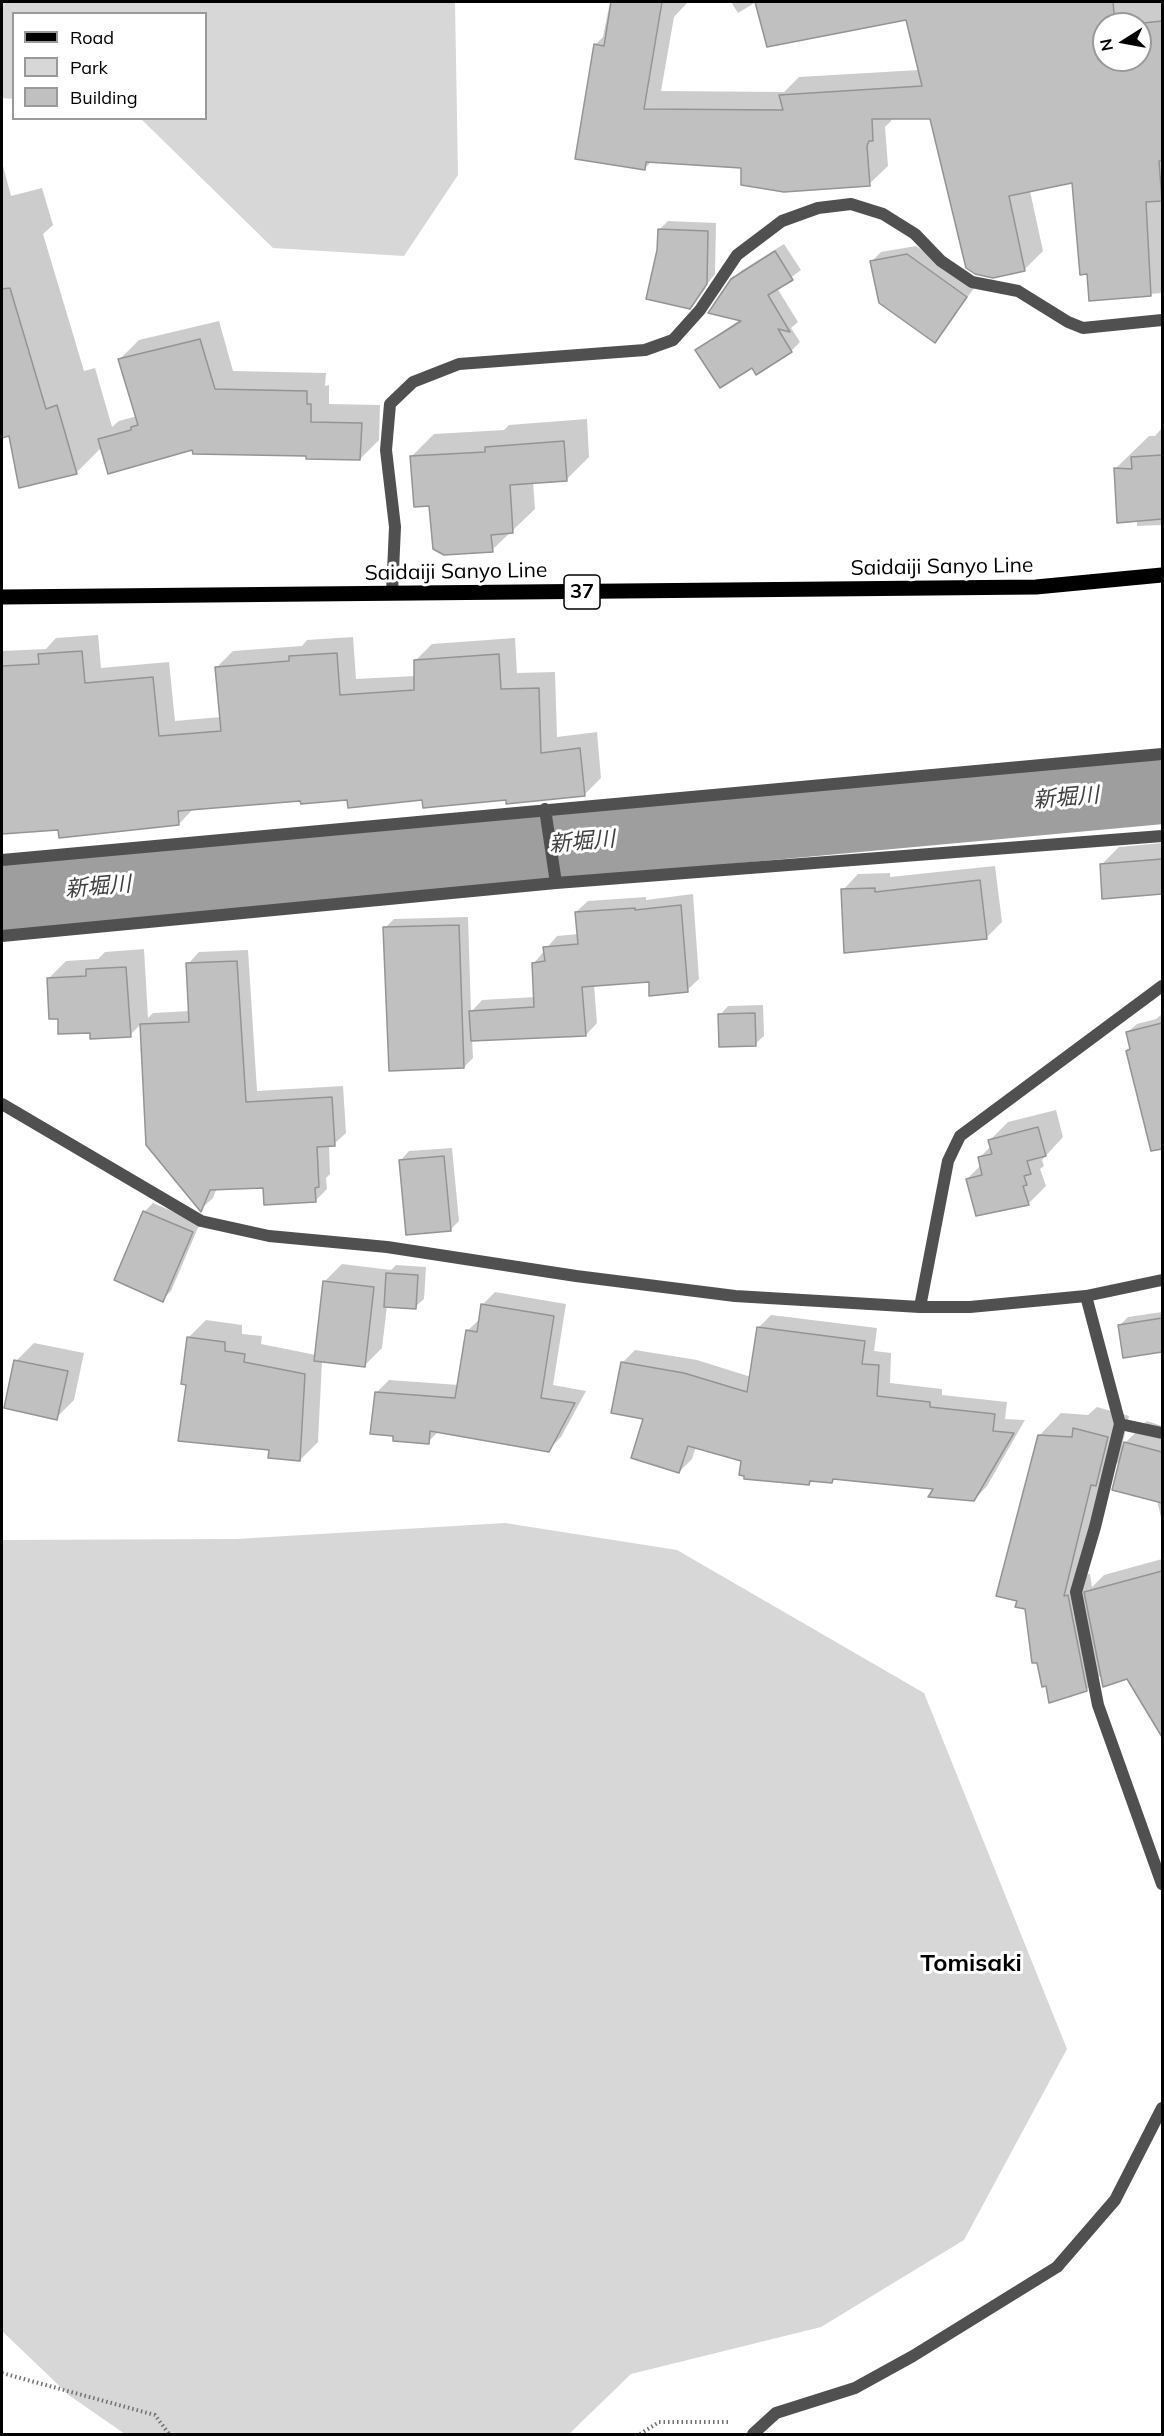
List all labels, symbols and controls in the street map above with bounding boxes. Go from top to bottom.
legend [12,12,207,120]
north arrow [1092,12,1152,72]
text: Road [70,26,114,49]
text: N [1095,37,1117,53]
text: Park [70,56,108,79]
text: Building [70,86,138,109]
street label: Saidaiji Sanyo Line [850,553,1034,581]
street label: Saidaiji Sanyo Line [364,558,548,586]
road number: 37 [564,575,600,609]
water label: 新堀川 [1032,782,1100,814]
water label: 新堀川 [548,826,616,858]
water label: 新堀川 [64,871,132,903]
district label: Tomisaki [920,1950,1022,1978]

